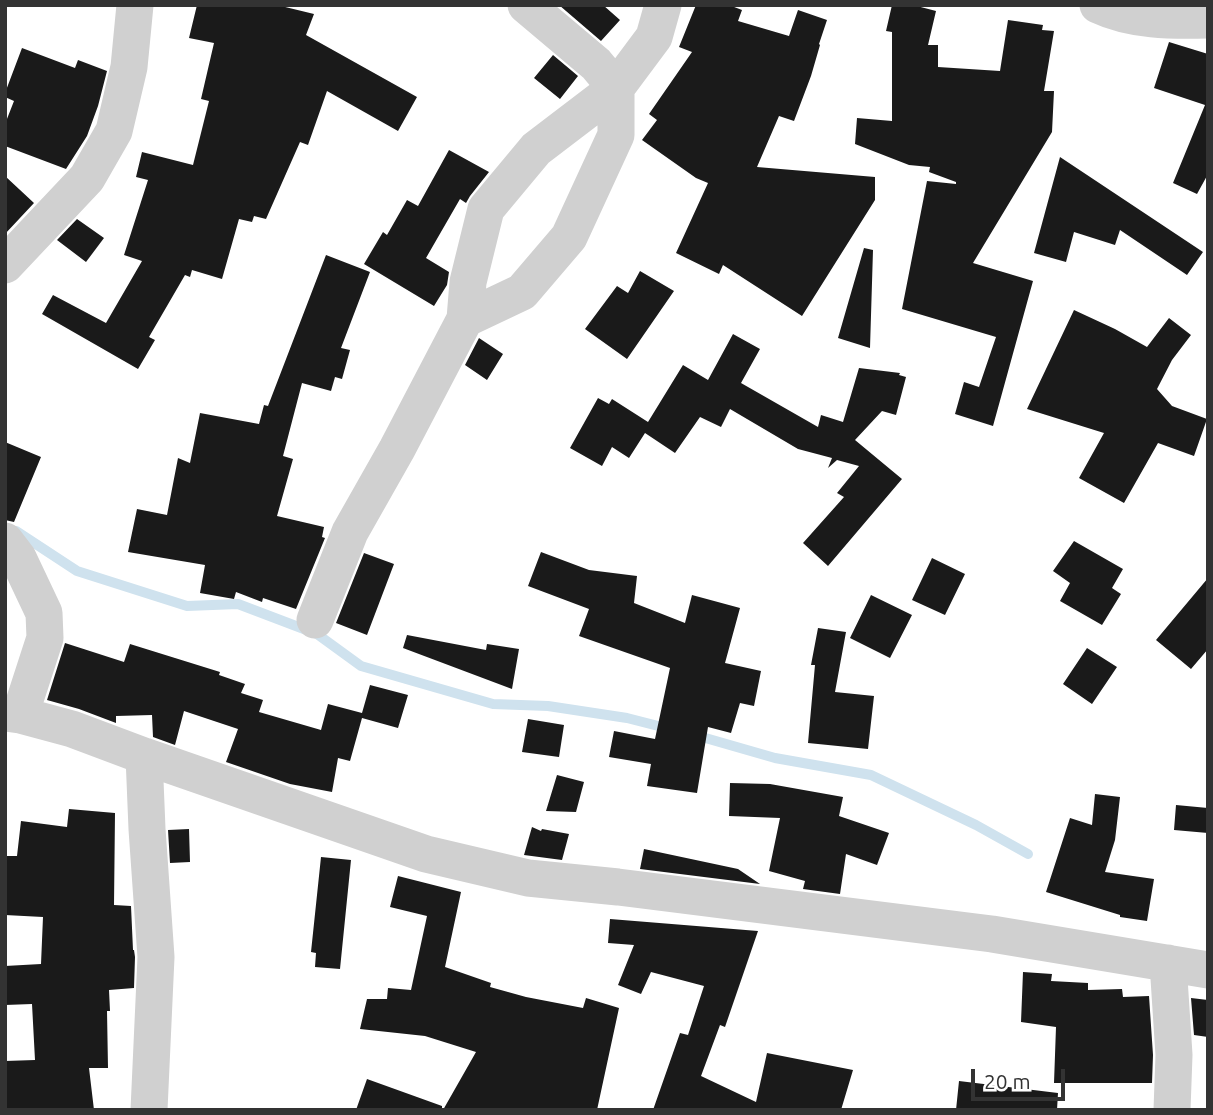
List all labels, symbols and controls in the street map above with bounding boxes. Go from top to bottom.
scale bar [975,1056,1070,1100]
text: 20 m [984,1069,1031,1093]

